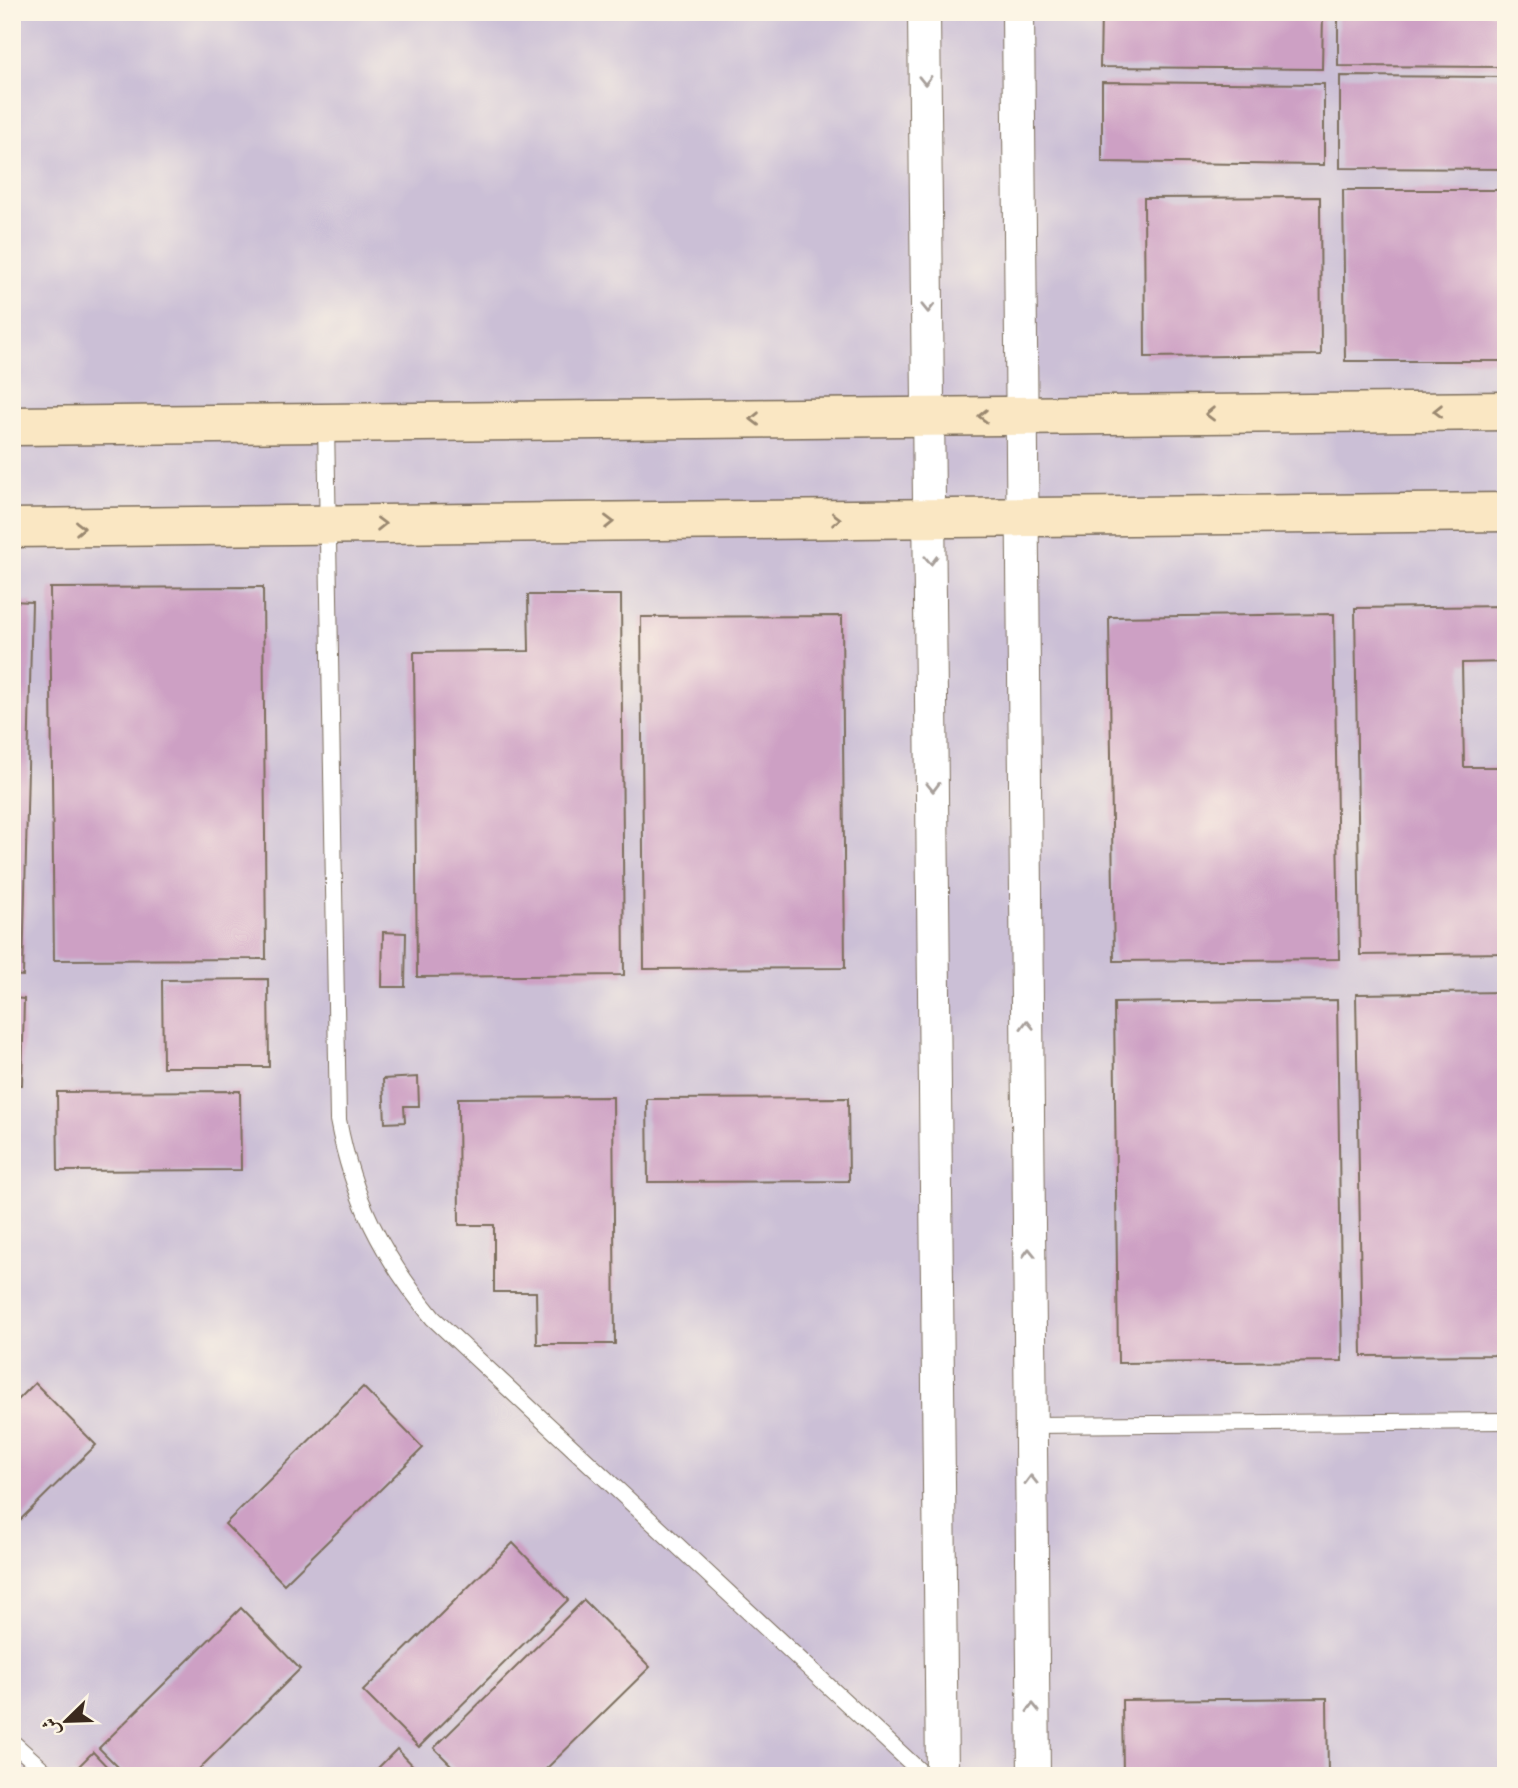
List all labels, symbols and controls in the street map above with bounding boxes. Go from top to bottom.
one-way arrow [917,76,933,86]
one-way arrow [920,303,936,314]
one-way arrow [1432,403,1442,419]
one-way arrow [1204,406,1215,422]
one-way arrow [977,408,987,424]
one-way arrow [749,411,760,426]
one-way arrow [832,511,842,527]
one-way arrow [604,514,615,529]
one-way arrow [377,516,387,532]
one-way arrow [75,520,86,535]
one-way arrow [923,555,939,566]
one-way arrow [925,783,941,793]
one-way arrow [1019,1019,1035,1030]
one-way arrow [1021,1247,1037,1257]
one-way arrow [1023,1474,1039,1485]
north arrow [32,1686,102,1756]
one-way arrow [1025,1702,1041,1712]
text: ش [37,1713,69,1741]

